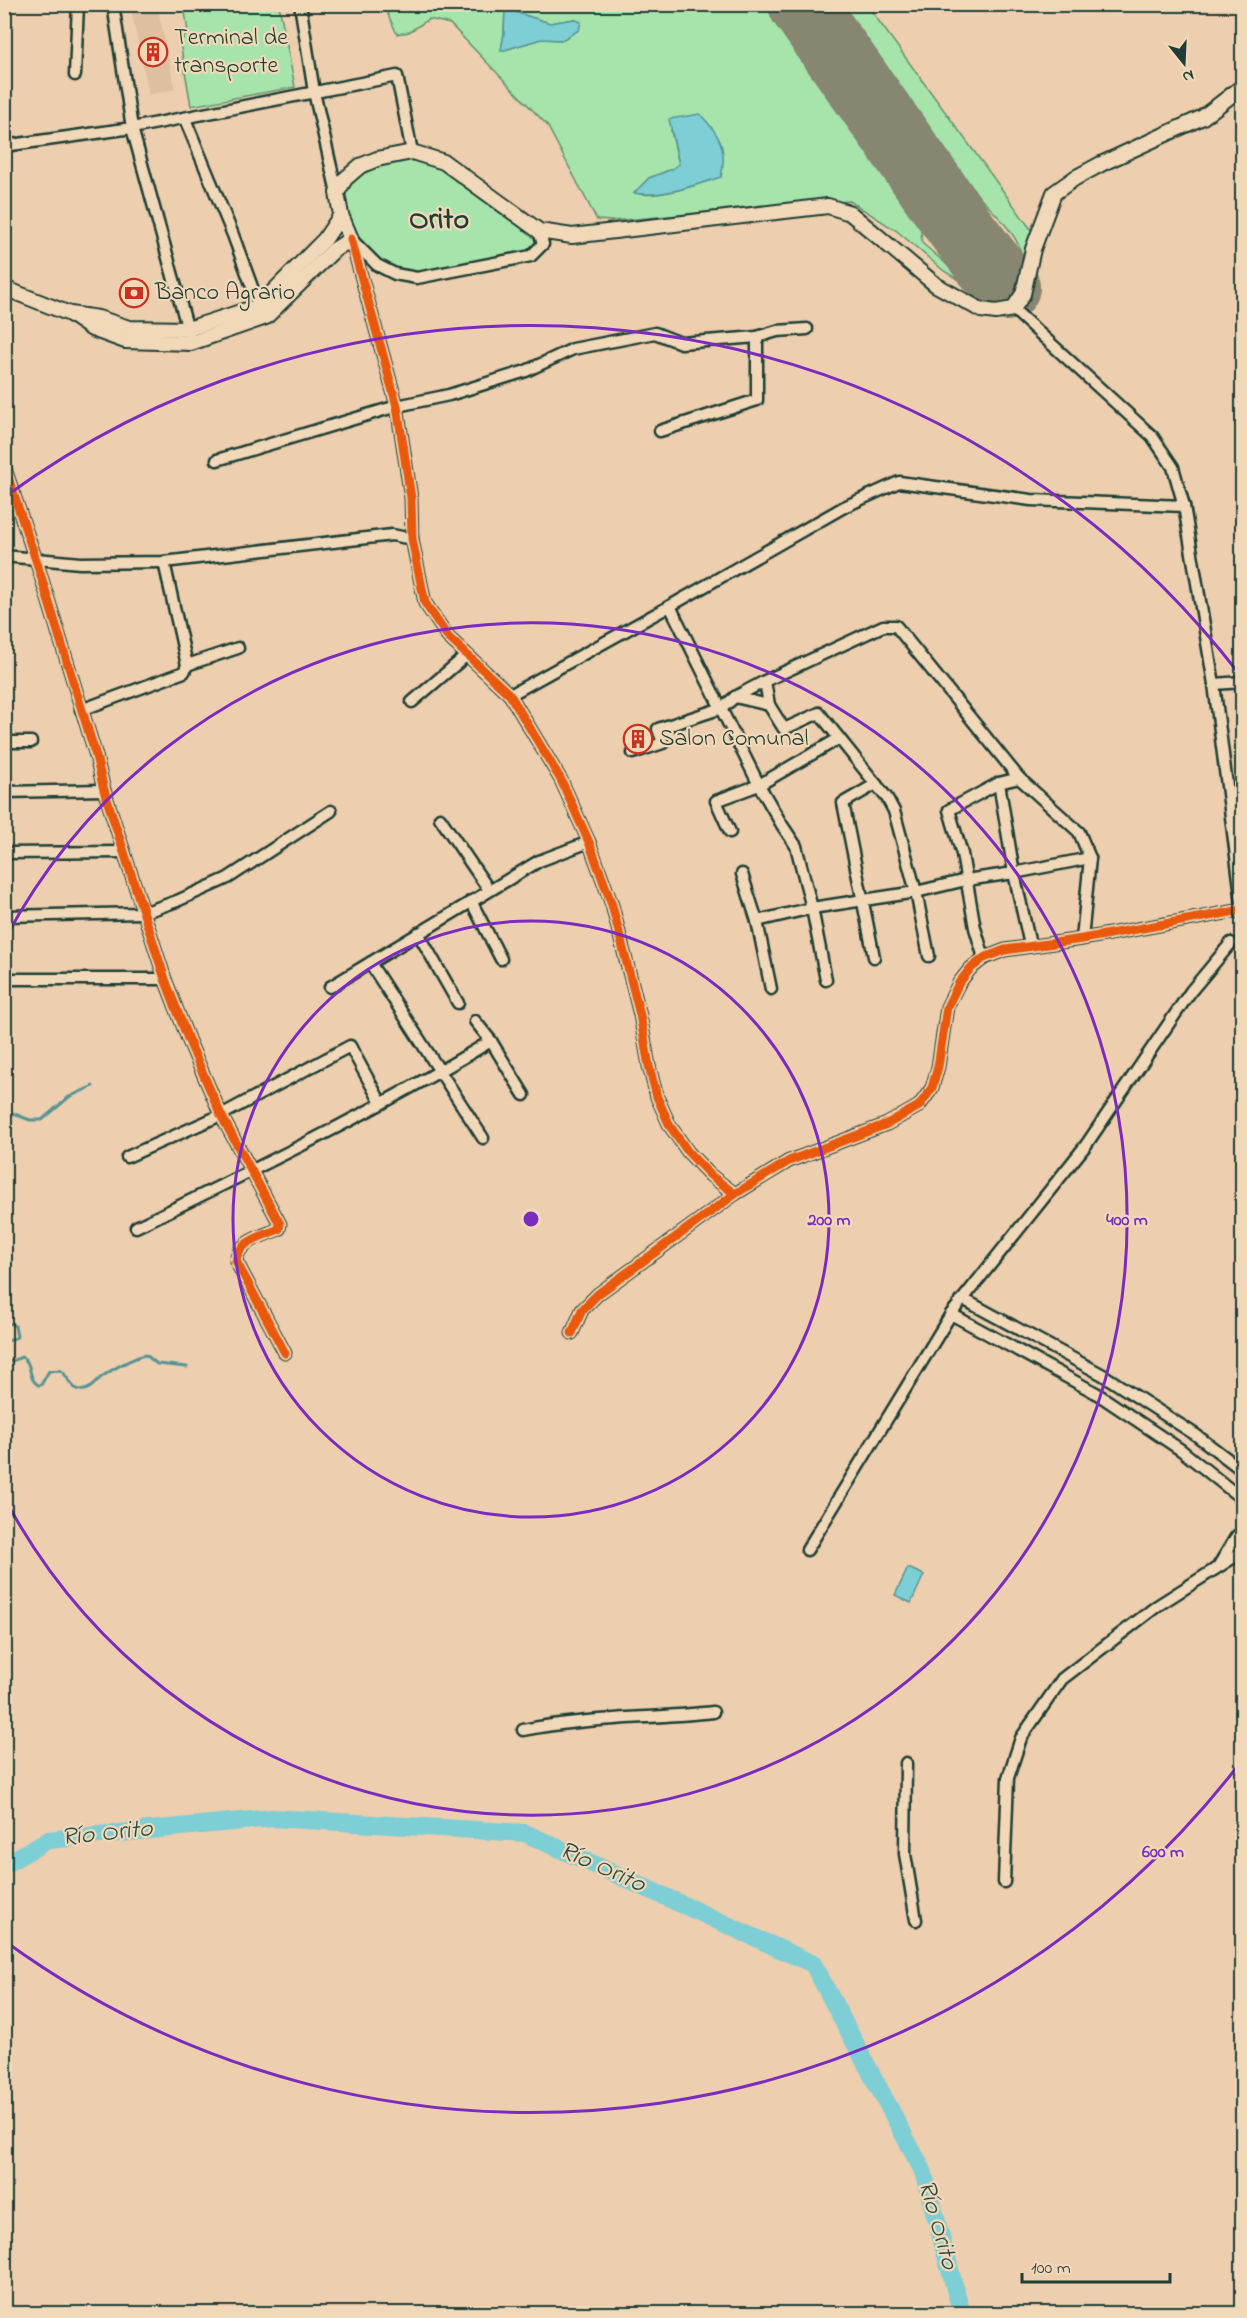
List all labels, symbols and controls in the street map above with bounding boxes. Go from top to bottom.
place label: Terminal de transporte [174,21,288,84]
north arrow [1154,33,1214,93]
building icon: Terminal de transporte [137,36,169,68]
text: N [1179,62,1197,89]
district label: Orito [409,199,469,243]
place label: Banco Agrario [154,276,295,311]
bank icon: Banco Agrario [118,277,150,309]
place label: Salon Comunal [659,722,808,757]
building icon: Salon Comunal [622,723,654,755]
text: 200 m [807,1208,851,1234]
text: 400 m [1106,1208,1148,1234]
centre of rings [521,1209,541,1229]
water label: Río Orito [60,1810,156,1858]
water label: Río Orito [553,1832,653,1904]
text: 600 m [1142,1840,1184,1866]
water label: Río Orito [906,2176,968,2275]
scale bar [1022,2246,1170,2284]
text: 100 m [1031,2256,1071,2282]

